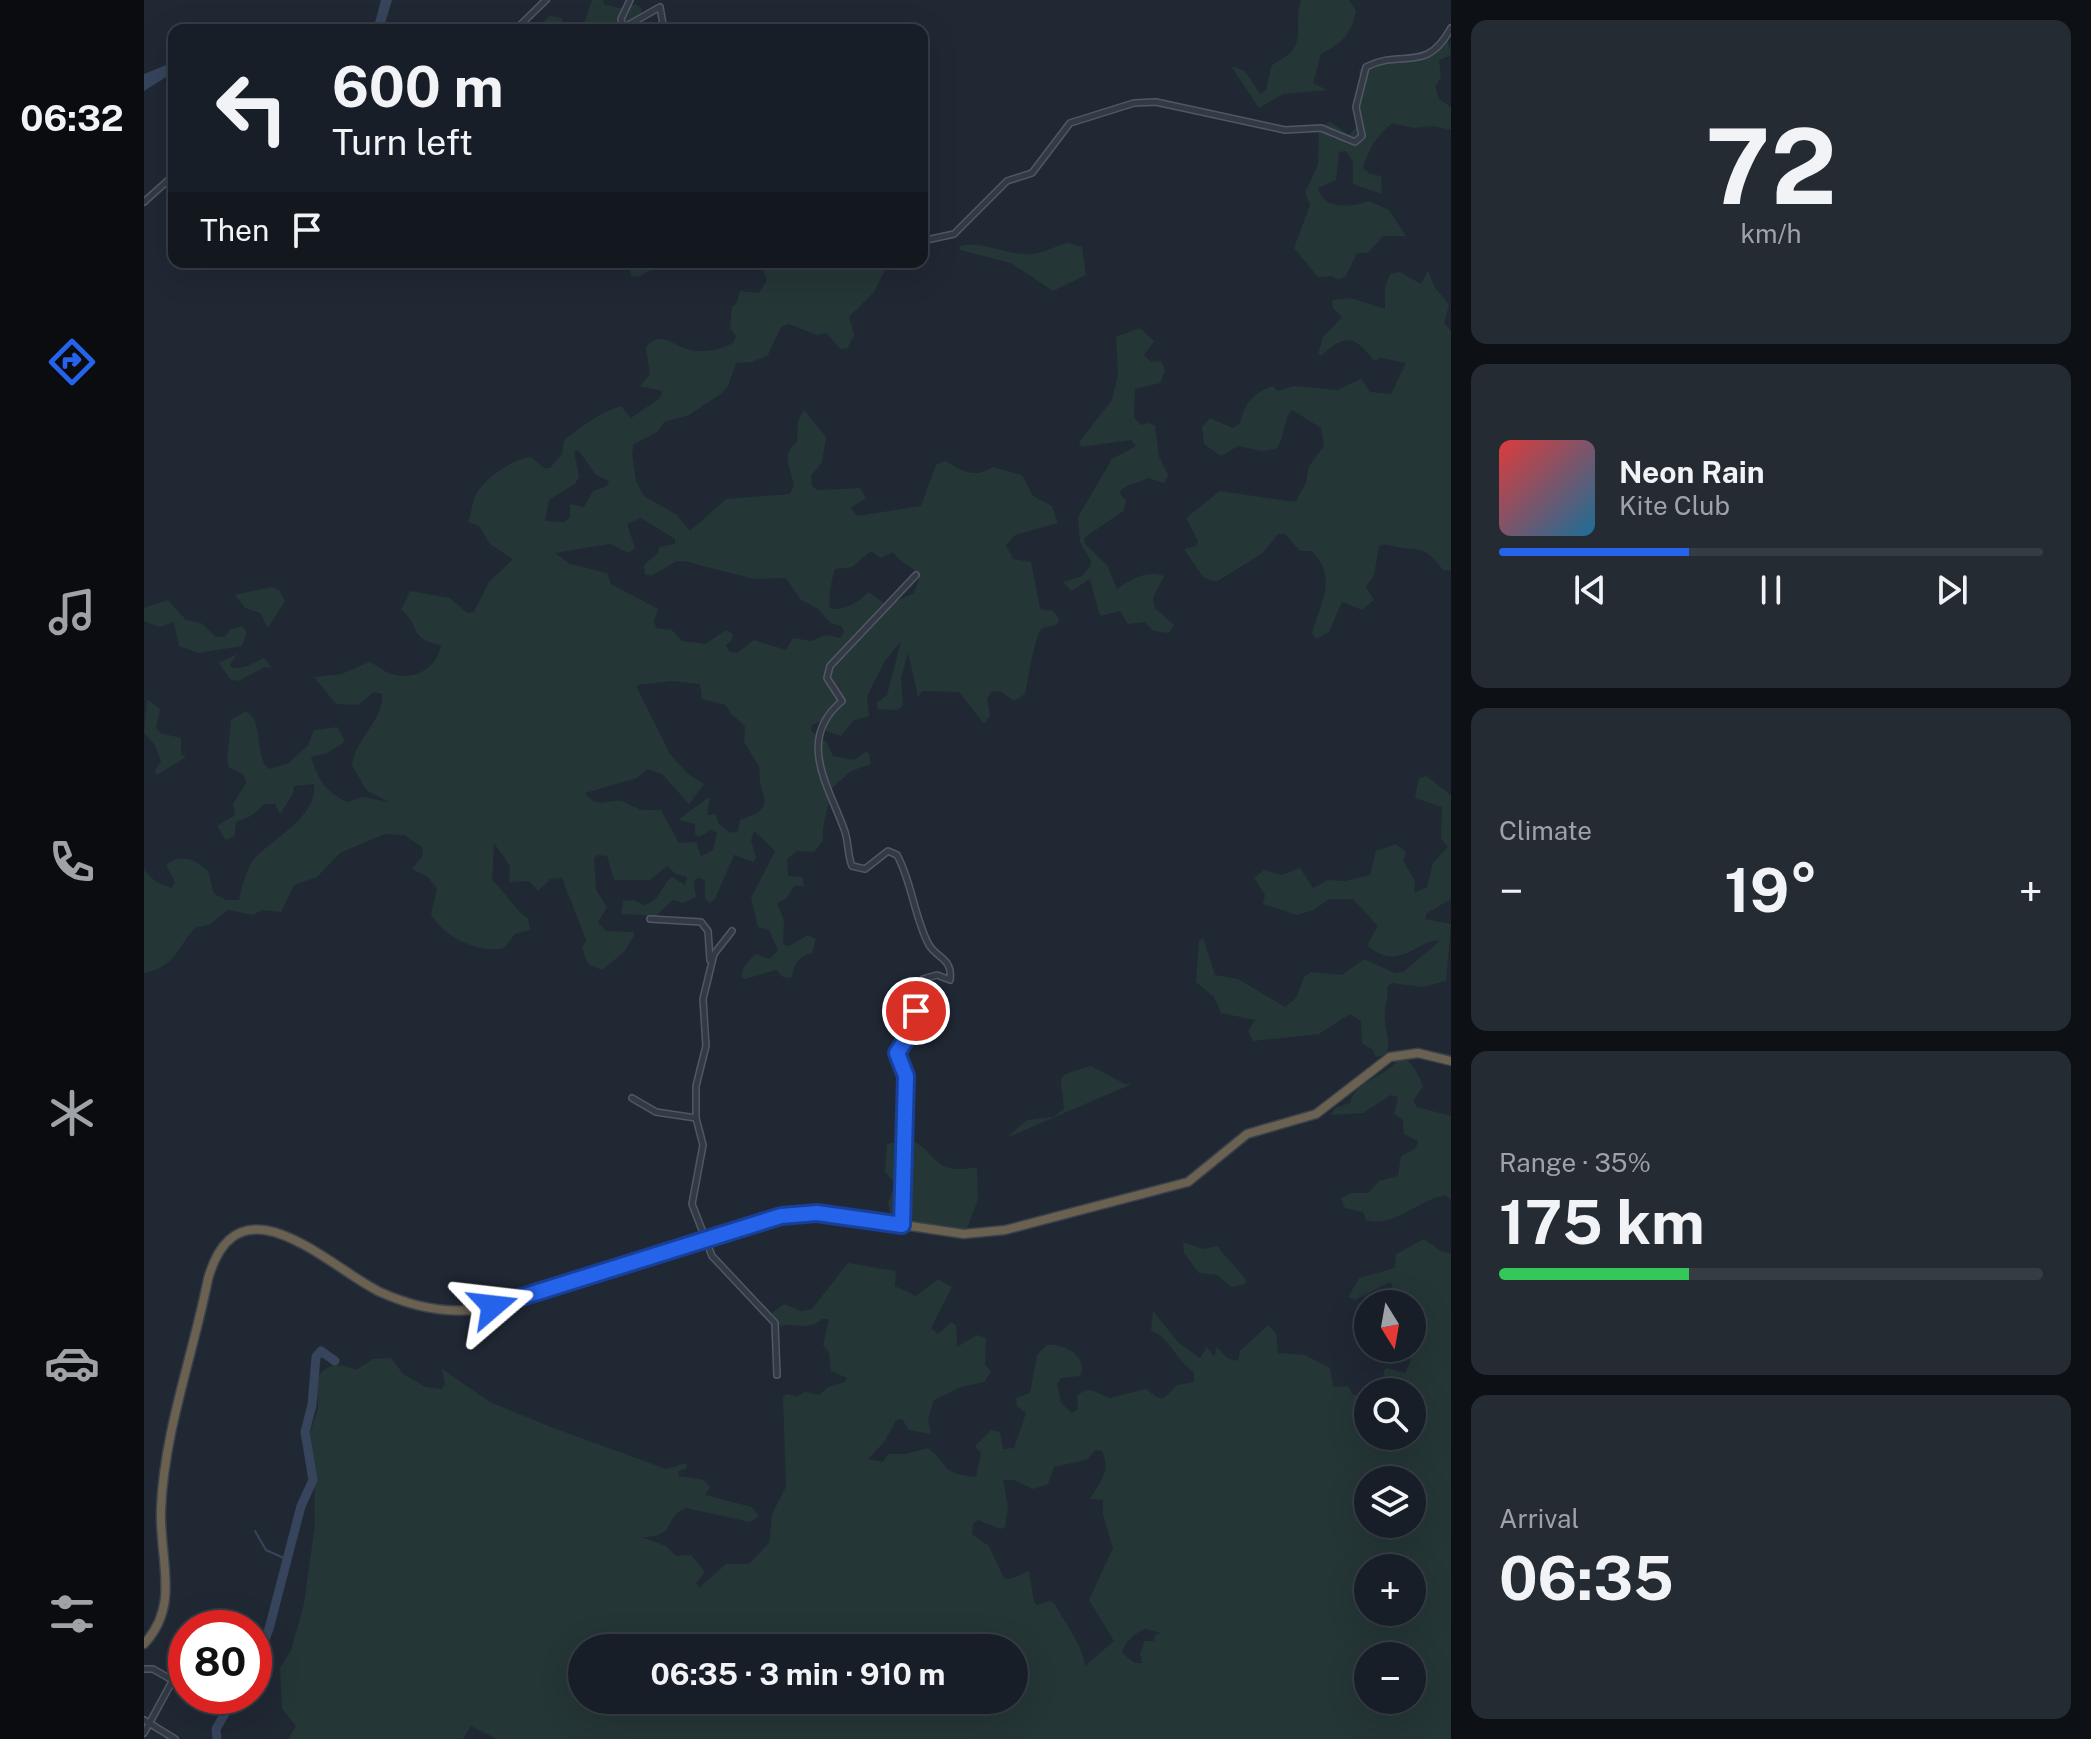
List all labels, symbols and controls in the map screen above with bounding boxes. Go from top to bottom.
text: 600 m [332,54,504,120]
icon: left [200,56,304,160]
text: 06:32 [20,97,124,139]
text: 72 [1705,105,1837,227]
text: Turn left [332,121,473,163]
icon: arrive [285,208,329,252]
text: Then [200,212,269,248]
text: km/h [1740,218,1802,249]
icon: directions [44,334,100,390]
text: Neon Rain [1619,454,1765,490]
text: Kite Club [1619,490,1730,521]
icon: previous [1568,568,1612,612]
icon: pause [1749,568,1793,612]
icon: next [1930,568,1974,612]
icon: music [44,584,100,640]
text: Climate [1499,815,1592,846]
icon: phone [44,834,100,890]
text: 19° [1724,855,1818,926]
text: − [1499,865,1523,917]
text: + [2019,865,2043,917]
pin [882,977,950,1045]
icon: arrive [894,989,938,1033]
icon: climate [44,1085,100,1141]
text: Range · 35% [1499,1147,1651,1178]
text: 175 km [1499,1187,1705,1258]
position arrow [451,1264,535,1348]
north arrow [1354,1290,1426,1362]
map controls [1354,1290,1426,1714]
icon: car [44,1335,100,1391]
button: search [1354,1378,1426,1450]
button: layers [1354,1466,1426,1538]
text: Arrival [1499,1503,1579,1534]
text: 06:35 [1499,1543,1674,1614]
button: + [1354,1554,1426,1626]
icon: filters [44,1586,100,1642]
speed limit sign: 80 [168,1610,272,1714]
button: − [1354,1642,1426,1714]
text: 06:35 · 3 min · 910 m [651,1656,945,1692]

